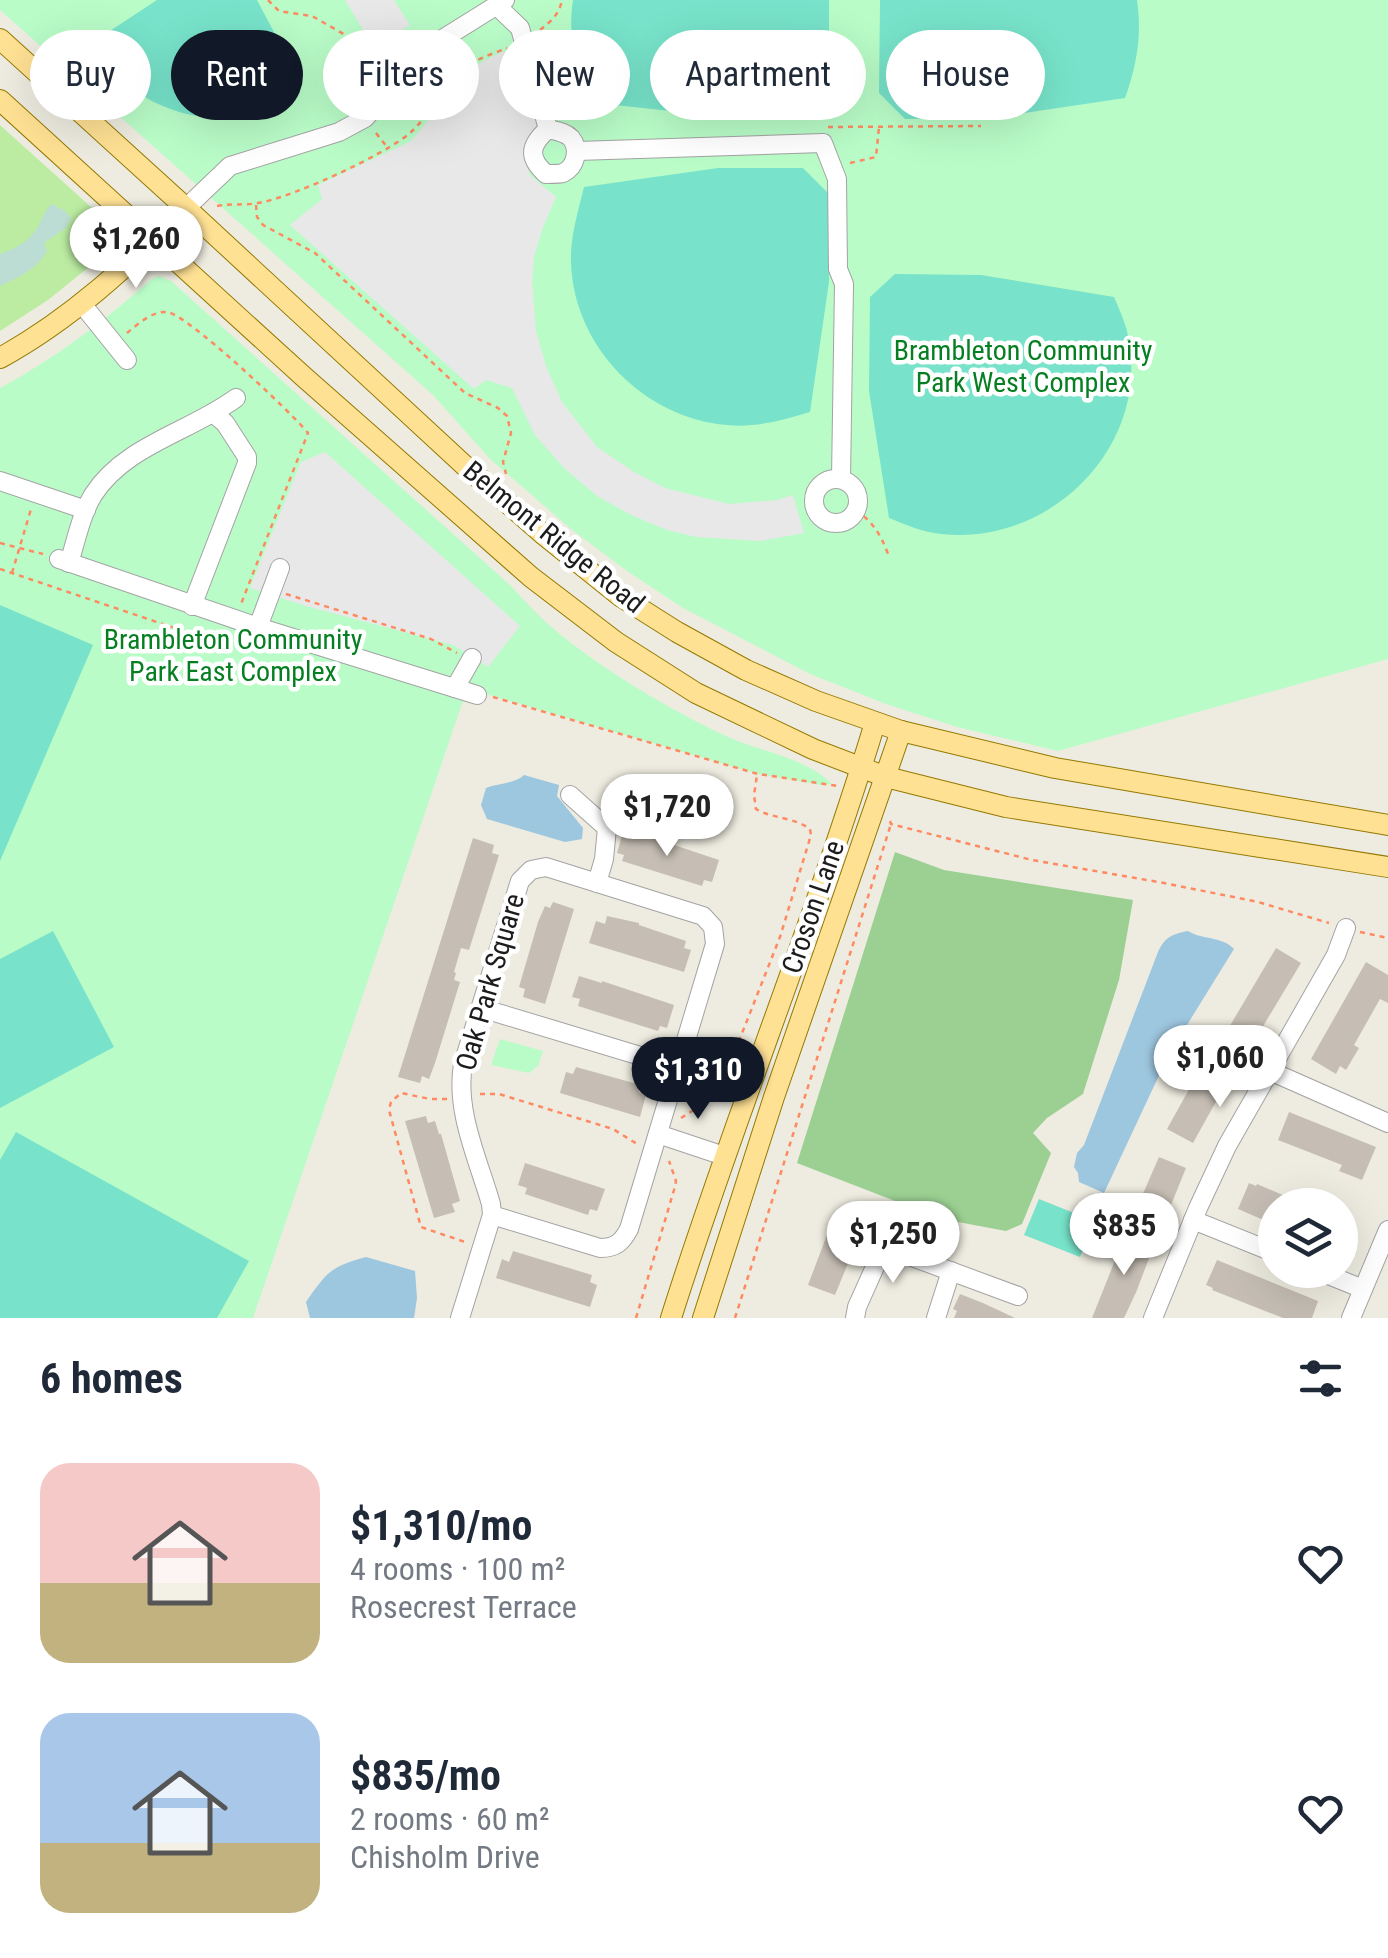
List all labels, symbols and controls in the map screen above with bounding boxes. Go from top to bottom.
chip: Buy [30,30,151,120]
chip: Rent [171,30,303,120]
chip: Filters [323,30,479,120]
chip: New [499,30,630,120]
chip: Apartment [650,30,866,120]
chip: House [886,30,1045,120]
pin: $1,260 [55,206,217,291]
text: $1,260 [92,219,180,257]
park label: Brambleton Community Park West Complex [894,334,1153,399]
street label: Belmont Ridge Road [457,454,651,620]
park label: Brambleton Community Park East Complex [104,623,363,688]
pin: $1,720 [586,774,748,859]
text: $1,720 [623,787,711,825]
street label: Croson Lane [775,836,851,978]
street label: Oak Park Square [449,890,531,1074]
pin: $1,060 [1139,1025,1301,1110]
pin: $1,310 [617,1037,779,1122]
text: $1,060 [1176,1038,1264,1076]
text: $1,310 [654,1050,742,1088]
map controls [1258,1188,1358,1288]
button: layers [1258,1188,1358,1288]
pin: $835 [1065,1193,1183,1278]
pin: $1,250 [812,1201,974,1286]
text: $835 [1092,1206,1156,1244]
text: $1,250 [849,1214,937,1252]
icon: filters [1293,1351,1348,1406]
text: 6 homes [40,1354,183,1403]
text: $1,310/mo [350,1501,532,1550]
icon: home [120,1503,240,1623]
icon: heart [1293,1536,1348,1591]
text: 4 rooms · 100 m² [350,1550,565,1588]
text: Rosecrest Terrace [350,1588,577,1626]
text: $835/mo [350,1751,501,1800]
icon: home [120,1753,240,1873]
icon: heart [1293,1786,1348,1841]
text: 2 rooms · 60 m² [350,1800,549,1838]
text: Chisholm Drive [350,1838,540,1876]

